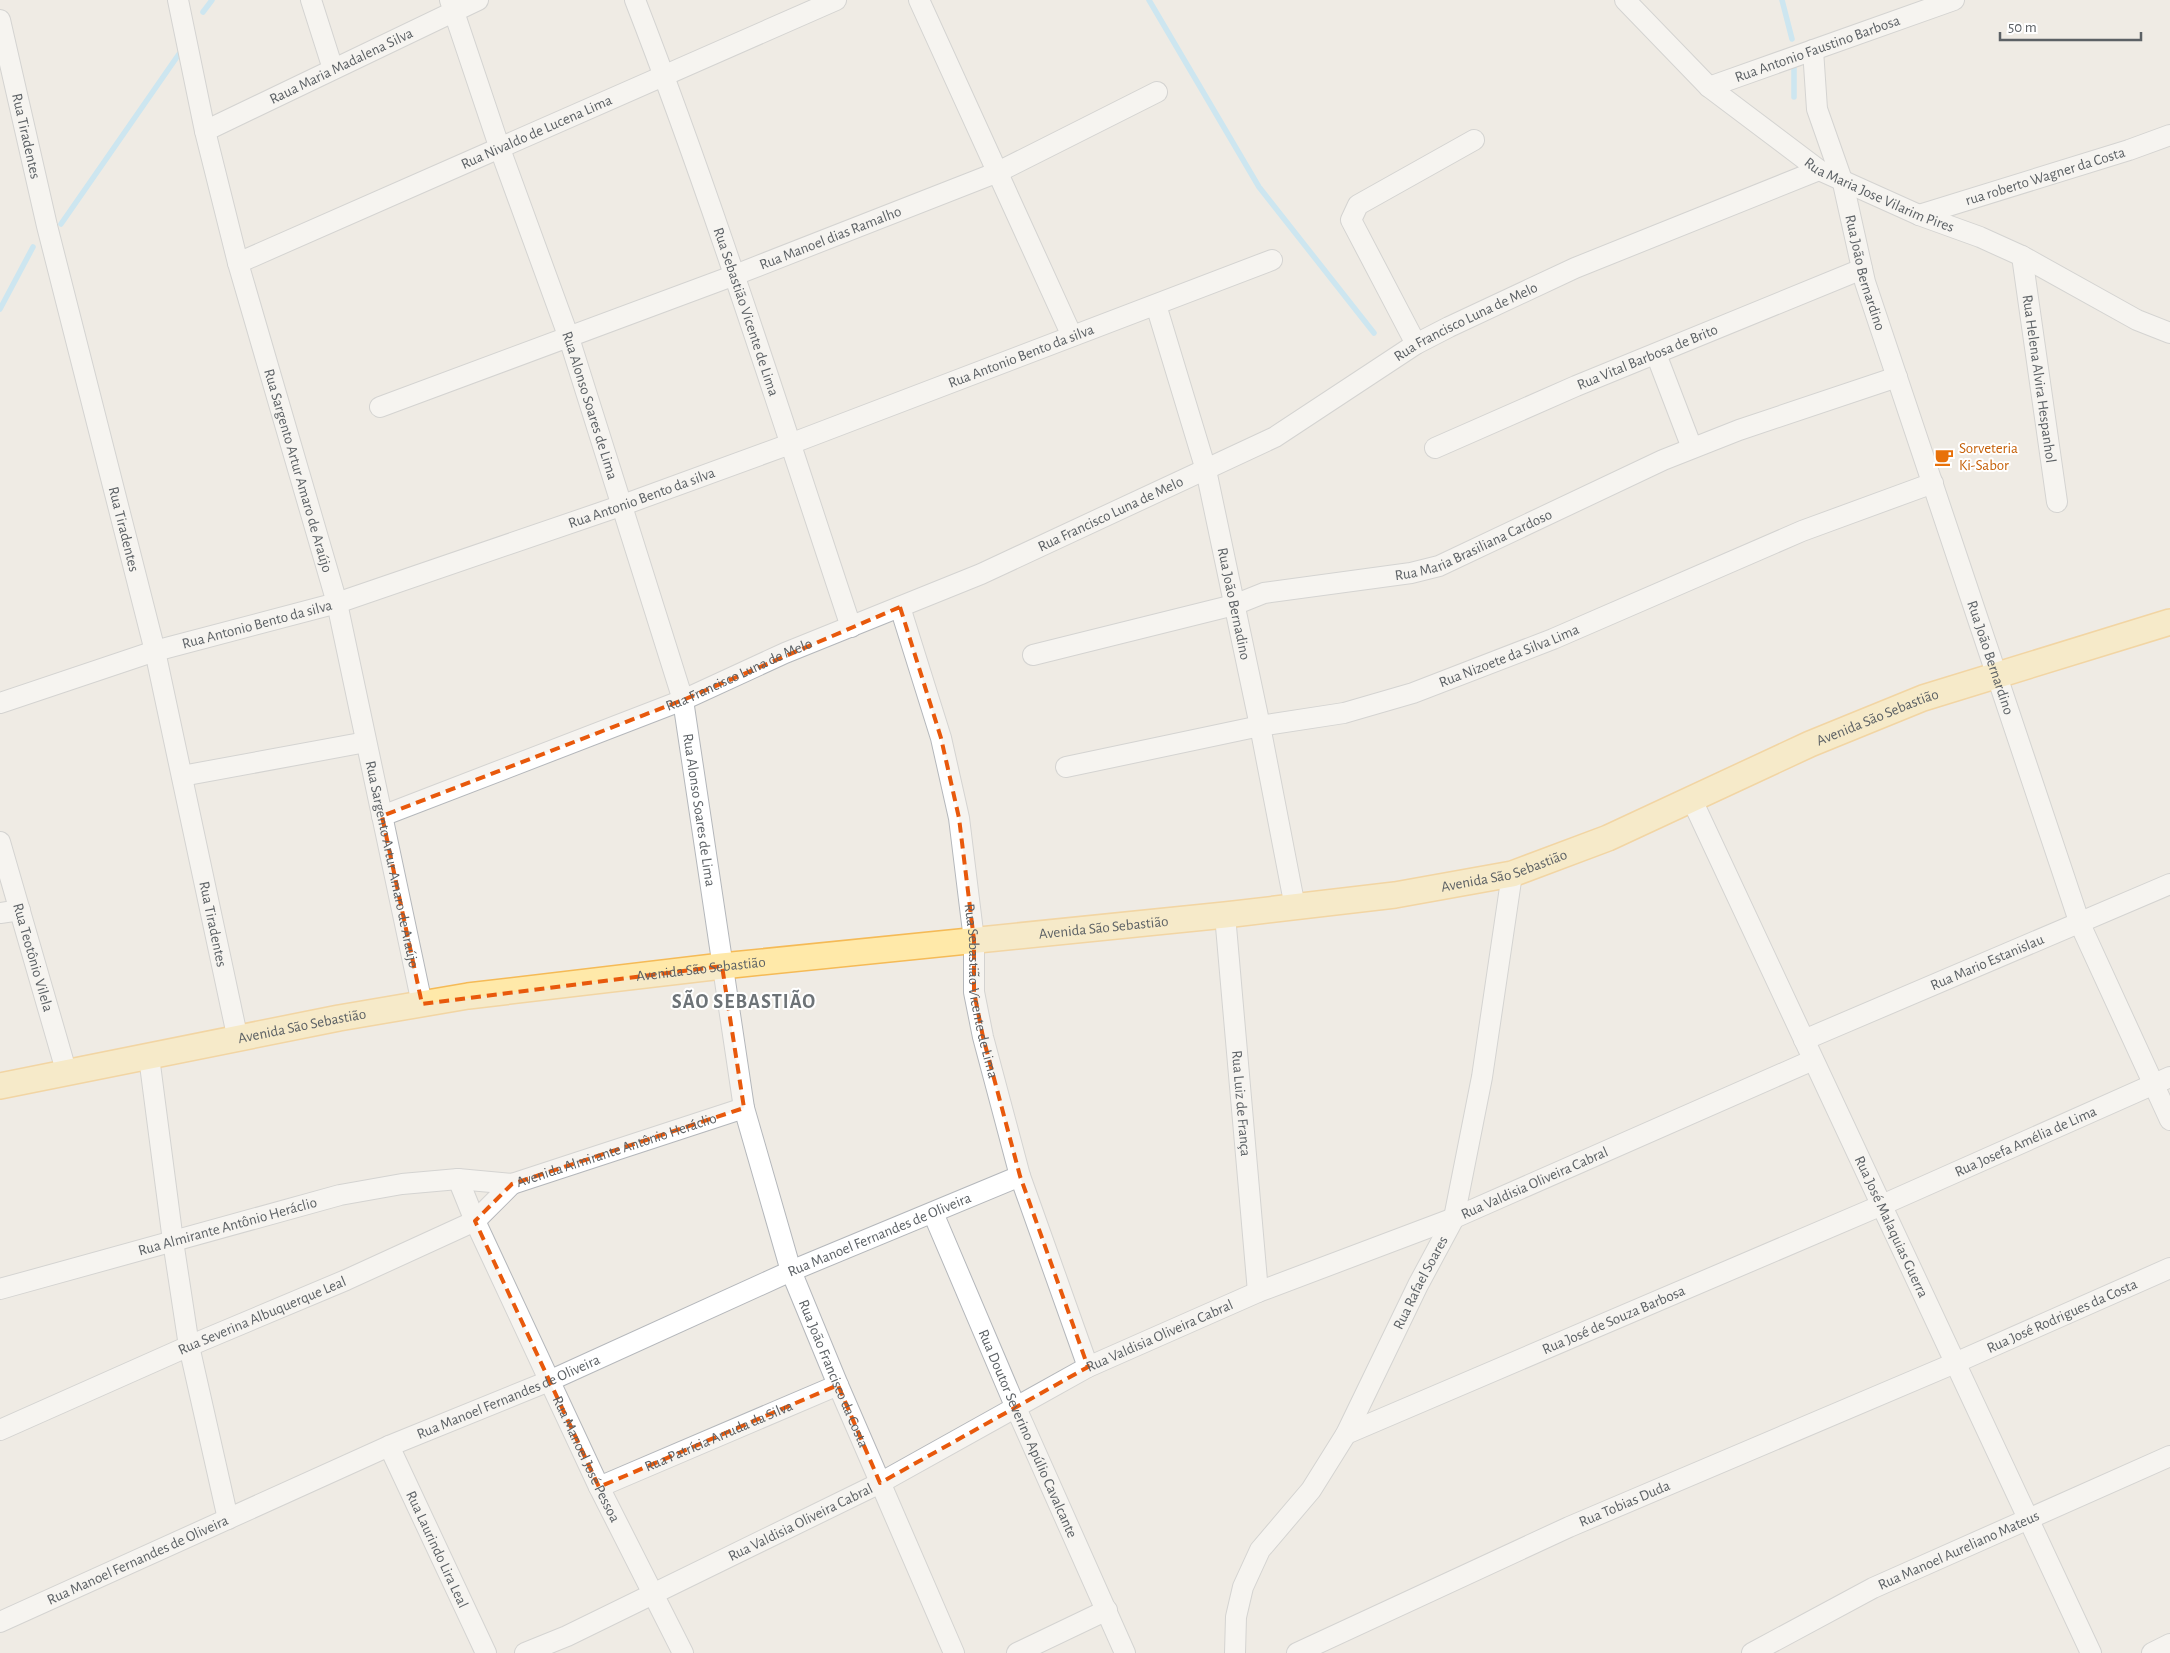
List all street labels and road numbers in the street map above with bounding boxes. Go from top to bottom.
street label: Rua Antonio Faustino Barbosa [1733,13,1902,85]
street label: Raua Maria Madalena Silva [267,25,415,107]
street label: Rua Tiradentes [9,92,43,180]
street label: Rua Nivaldo de Lucena Lima [459,92,614,172]
street label: rua roberto Wagner da Costa [1964,145,2127,208]
street label: Rua Maria Jose Vilarim Pires [1801,155,1956,235]
street label: Rua Manoel dias Ramalho [757,204,903,273]
street label: Rua João Bernardino [1842,214,1888,333]
street label: Rua Sebastião Vicente de Lima [711,226,781,398]
street label: Rua Francisco Luna de Melo [1391,280,1540,364]
street label: Rua Helena Alvira Hespanhol [2020,294,2058,464]
street label: Rua Antonio Bento da silva [946,322,1096,391]
street label: Rua Vital Barbosa de Brito [1575,322,1720,393]
street label: Rua Alonso Soares de Lima [559,329,620,482]
street label: Rua Sargento Artur Amaro de Araújo [261,367,335,574]
street label: Rua Antonio Bento da silva [566,465,717,531]
street label: Rua Francisco Luna de Melo [1036,474,1186,554]
street label: Rua Tiradentes [106,485,142,573]
street label: Rua Maria Brasiliana Cardoso [1394,507,1554,583]
street label: Rua João Bernadino [1215,546,1253,661]
street label: Rua Antonio Bento da silva [180,598,334,652]
street label: Rua João Bernardino [1964,599,2016,717]
street label: Rua Nizoete da Silva Lima [1437,622,1581,690]
street label: Rua Francisco Luna de Melo [664,636,814,714]
street label: Avenida São Sebastião [1814,687,1940,749]
street label: Rua Alonso Soares de Lima [680,732,718,888]
street label: Rua Sargento Artur Amaro de Araújo [363,759,421,969]
street label: Avenida São Sebastião [1440,847,1569,895]
street label: Rua Tiradentes [196,880,229,968]
street label: Rua Teotônio Vilela [10,901,56,1013]
street label: Rua Sebastião Vicente de Lima [962,903,1001,1080]
street label: Avenida São Sebastião [1038,914,1169,942]
street label: Rua Mario Estanislau [1928,932,2046,993]
street label: Avenida São Sebastião [635,955,766,984]
street label: Avenida São Sebastião [237,1006,367,1046]
street label: Rua Luiz de França [1229,1050,1253,1157]
street label: Rua Josefa Amélia de Lima [1953,1104,2099,1180]
street label: Avenida Almirante Antônio Heráclio [515,1111,718,1190]
street label: Rua Valdisia Oliveira Cabral [1459,1144,1610,1222]
street label: Rua José Malaquias Guerra [1852,1154,1931,1300]
street label: Rua Manoel Fernandes de Oliveira [786,1190,973,1280]
street label: Rua Almirante Antônio Heráclio [137,1195,319,1258]
street label: Rua Rafael Soares [1391,1234,1451,1332]
street label: Rua Severina Albuquerque Leal [176,1274,348,1358]
street label: Rua José Rodrigues da Costa [1985,1276,2140,1356]
street label: Rua José de Souza Barbosa [1540,1283,1687,1357]
street label: Rua João Francisco da Costa [796,1297,871,1450]
street label: Rua Valdisia Oliveira Cabral [1084,1297,1235,1375]
street label: Rua Doutor Severino Apúlio Cavalcante [975,1327,1080,1540]
street label: Rua Manoel Fernandes de Oliveira [415,1352,602,1442]
street label: Rua Manoel José Pessoa [550,1394,623,1525]
street label: Rua Patrícia Arruda da Silva [643,1398,795,1475]
street label: Rua Tobias Duda [1577,1478,1672,1530]
street label: Rua Valdisia Oliveira Cabral [726,1481,875,1564]
street label: Rua Laurindo Lira Leal [403,1489,471,1610]
street label: Rua Manoel Aureliano Mateus [1876,1508,2042,1593]
street label: Rua Manoel Fernandes de Oliveira [45,1513,231,1608]

